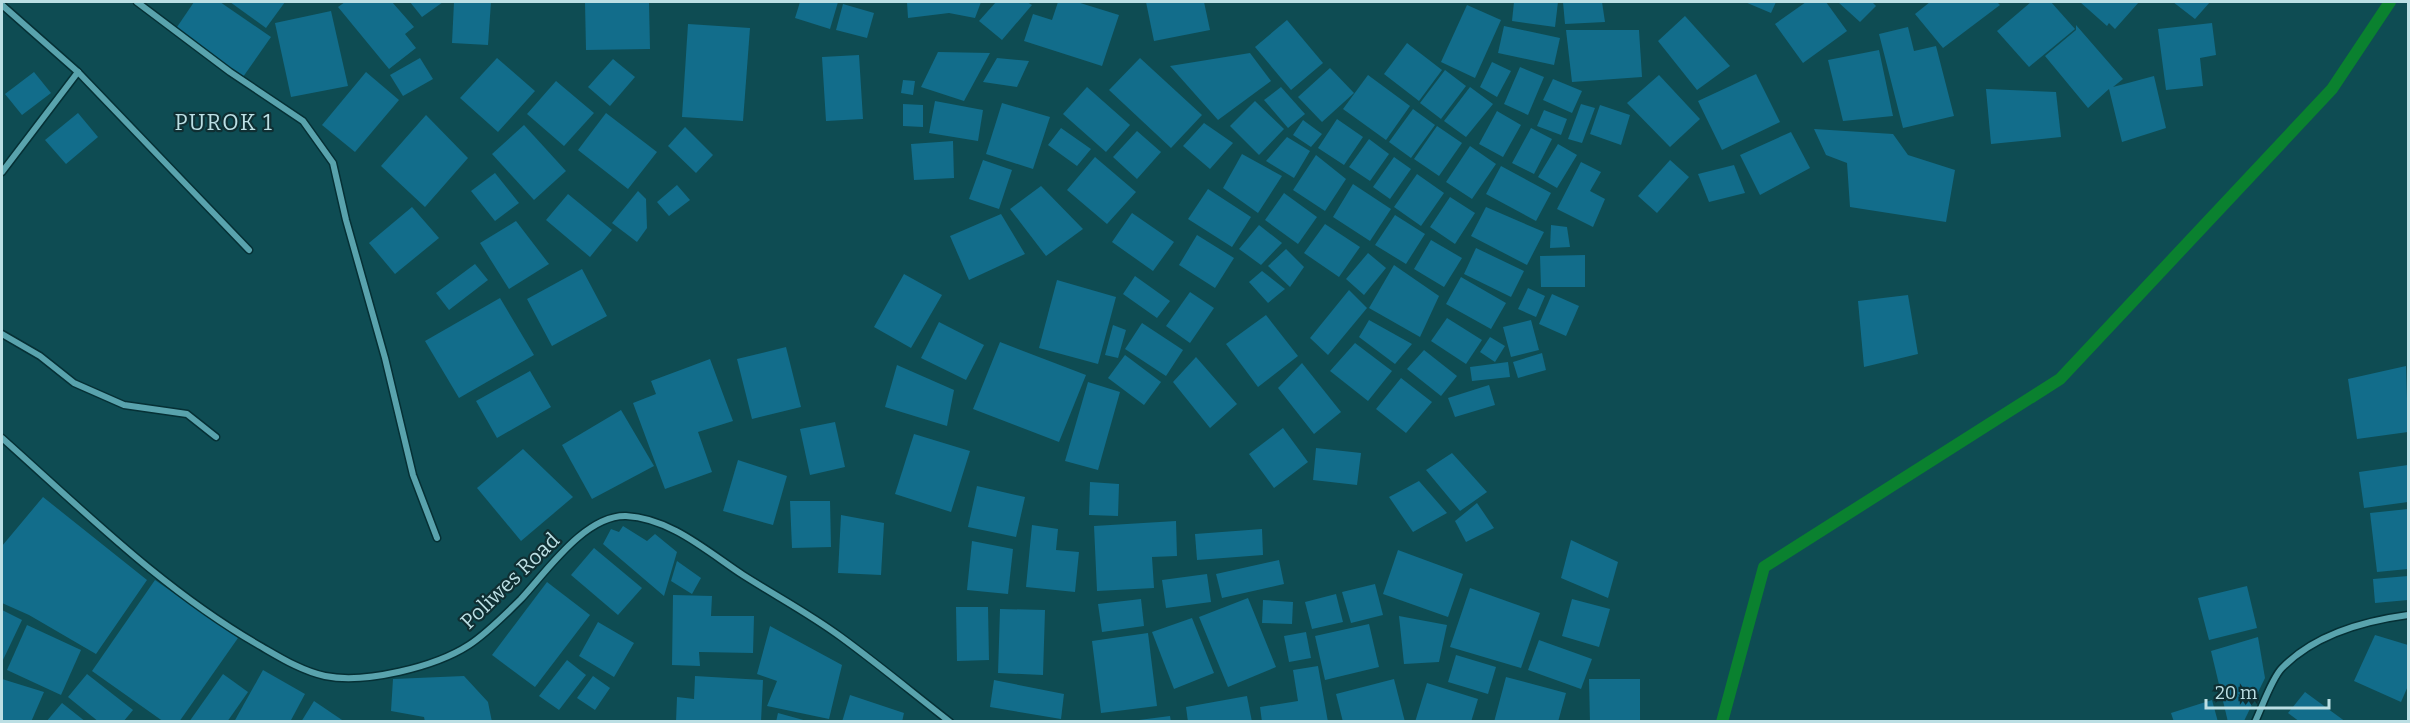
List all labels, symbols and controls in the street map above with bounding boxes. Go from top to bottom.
district label: PUROK 1 [175,109,273,136]
street label: Poliwes Road [455,527,565,635]
scale bar [2206,672,2329,710]
text: 20 m [2215,682,2257,704]

